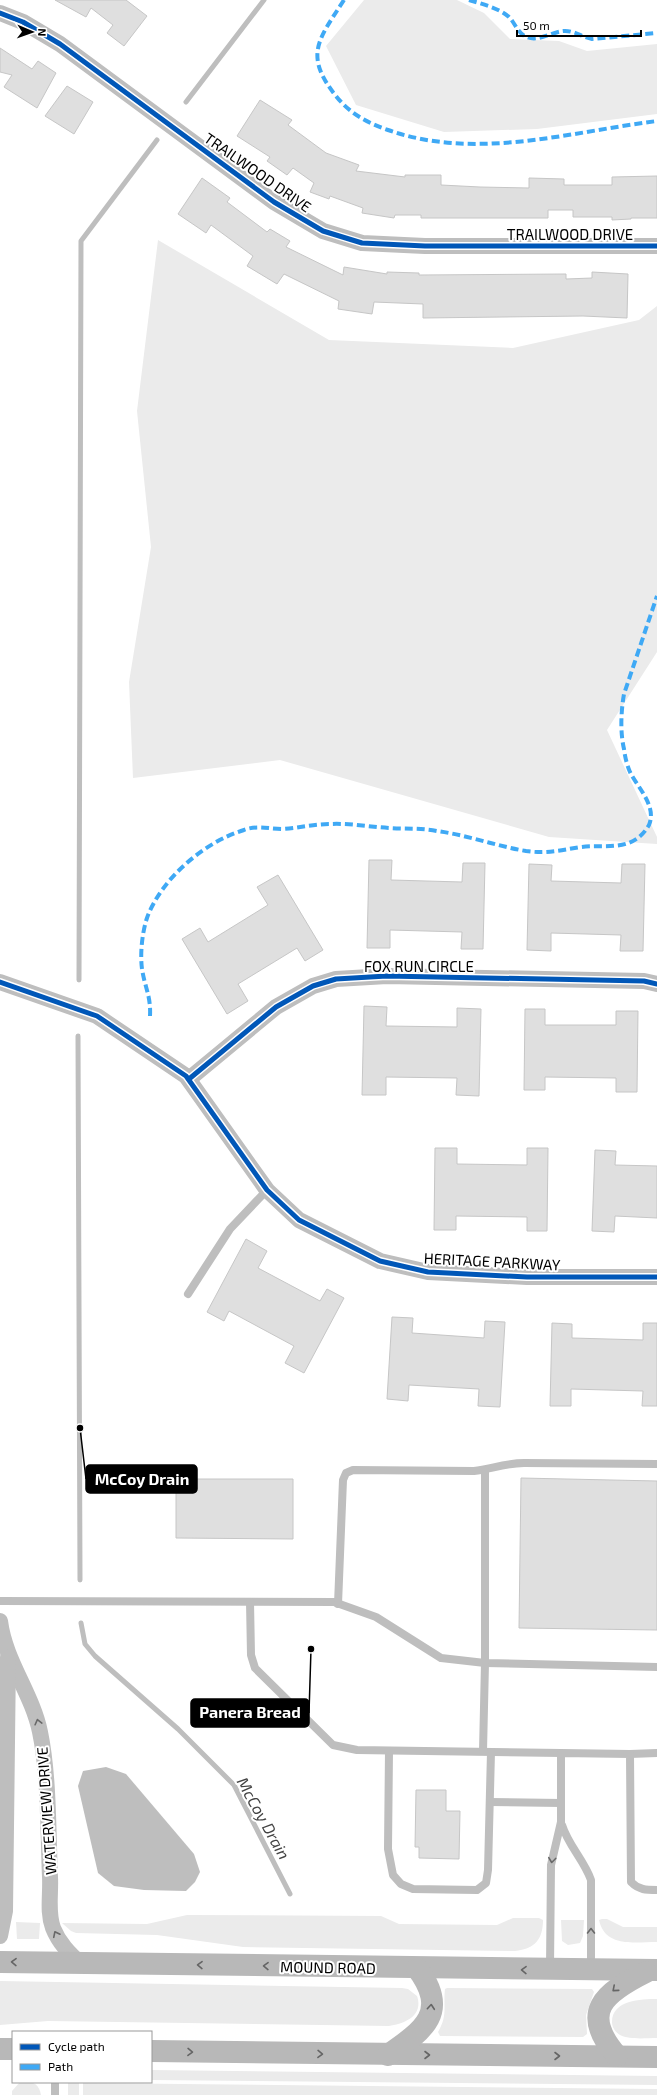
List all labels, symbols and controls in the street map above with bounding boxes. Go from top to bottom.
north arrow [12,12,52,52]
scale bar [517,12,641,38]
text: 50 m [523,18,550,32]
text: N [36,28,49,37]
street label: TRAILWOOD DRIVE [201,128,315,216]
street label: TRAILWOOD DRIVE [507,225,633,243]
street label: FOX RUN CIRCLE [364,957,474,975]
street label: HERITAGE PARKWAY [423,1248,561,1274]
callout: McCoy Drain [86,1465,197,1493]
text: McCoy Drain [95,1469,189,1489]
callout: Panera Bread [191,1699,309,1727]
text: Panera Bread [199,1702,301,1721]
one-way arrow [34,1719,42,1725]
street label: WATERVIEW DRIVE [33,1746,59,1876]
water label: McCoy Drain [233,1774,294,1863]
one-way arrow [548,1857,557,1863]
one-way arrow [587,1928,595,1934]
one-way arrow [53,1931,61,1938]
street label: MOUND ROAD [280,1957,376,1977]
one-way arrow [11,1958,17,1967]
one-way arrow [197,1961,203,1970]
one-way arrow [263,1962,269,1970]
one-way arrow [521,1966,527,1974]
one-way arrow [612,1985,620,1992]
one-way arrow [426,2004,435,2010]
legend [12,2031,152,2083]
text: Cycle path [48,2039,105,2053]
one-way arrow [187,2047,193,2056]
one-way arrow [317,2049,323,2058]
one-way arrow [424,2051,430,2059]
one-way arrow [554,2052,560,2060]
text: Path [48,2059,73,2073]

